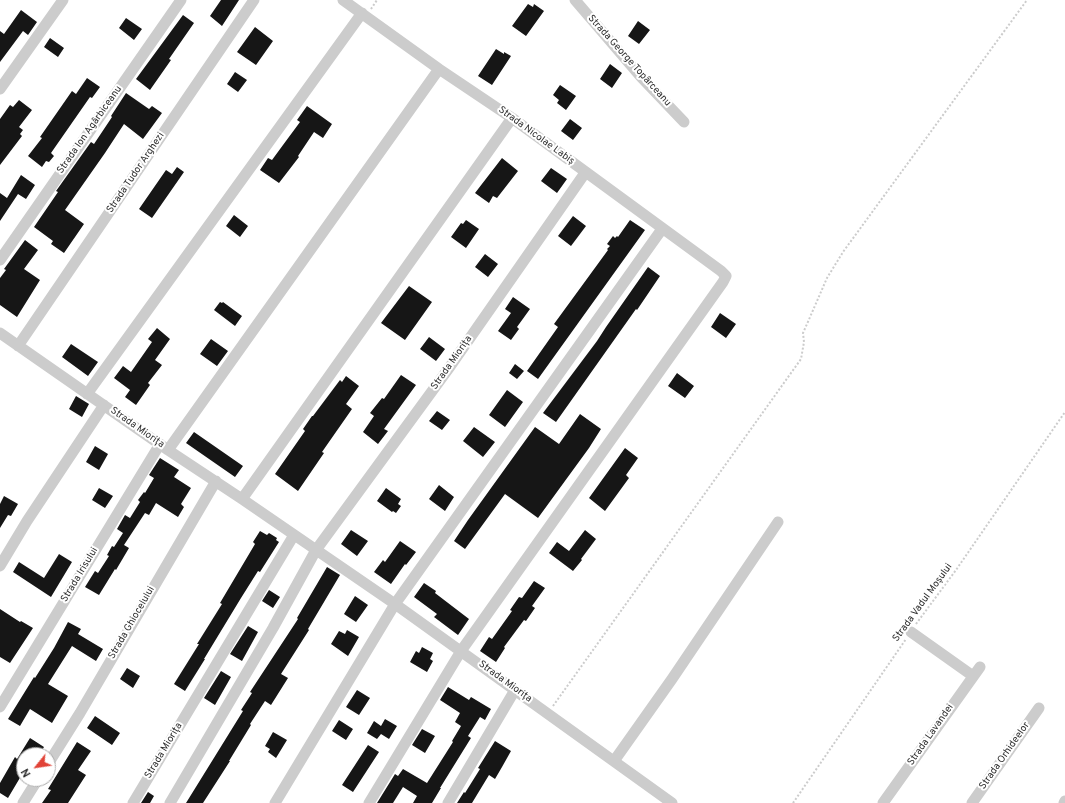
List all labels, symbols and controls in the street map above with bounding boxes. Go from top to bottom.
street label: Strada George Topârceanu [585,13,673,109]
street label: Strada Ion Agârbiceanu [55,84,125,176]
street label: Strada Nicolae Labiș [496,104,576,168]
street label: Strada Tudor Arghezi [105,130,167,216]
street label: Strada Miorița [429,334,475,392]
street label: Strada Miorița [108,405,166,451]
street label: Strada Irisului [59,545,101,605]
street label: Strada Vadul Moșului [891,562,955,644]
street label: Strada Ghiocelului [106,585,158,661]
street label: Strada Miorița [476,659,534,705]
street label: Strada Lavandei [905,702,957,768]
street label: Strada Orhideelor [977,720,1033,792]
street label: Strada Miorița [143,721,185,781]
north arrow [16,747,56,787]
text: N [18,766,35,779]

